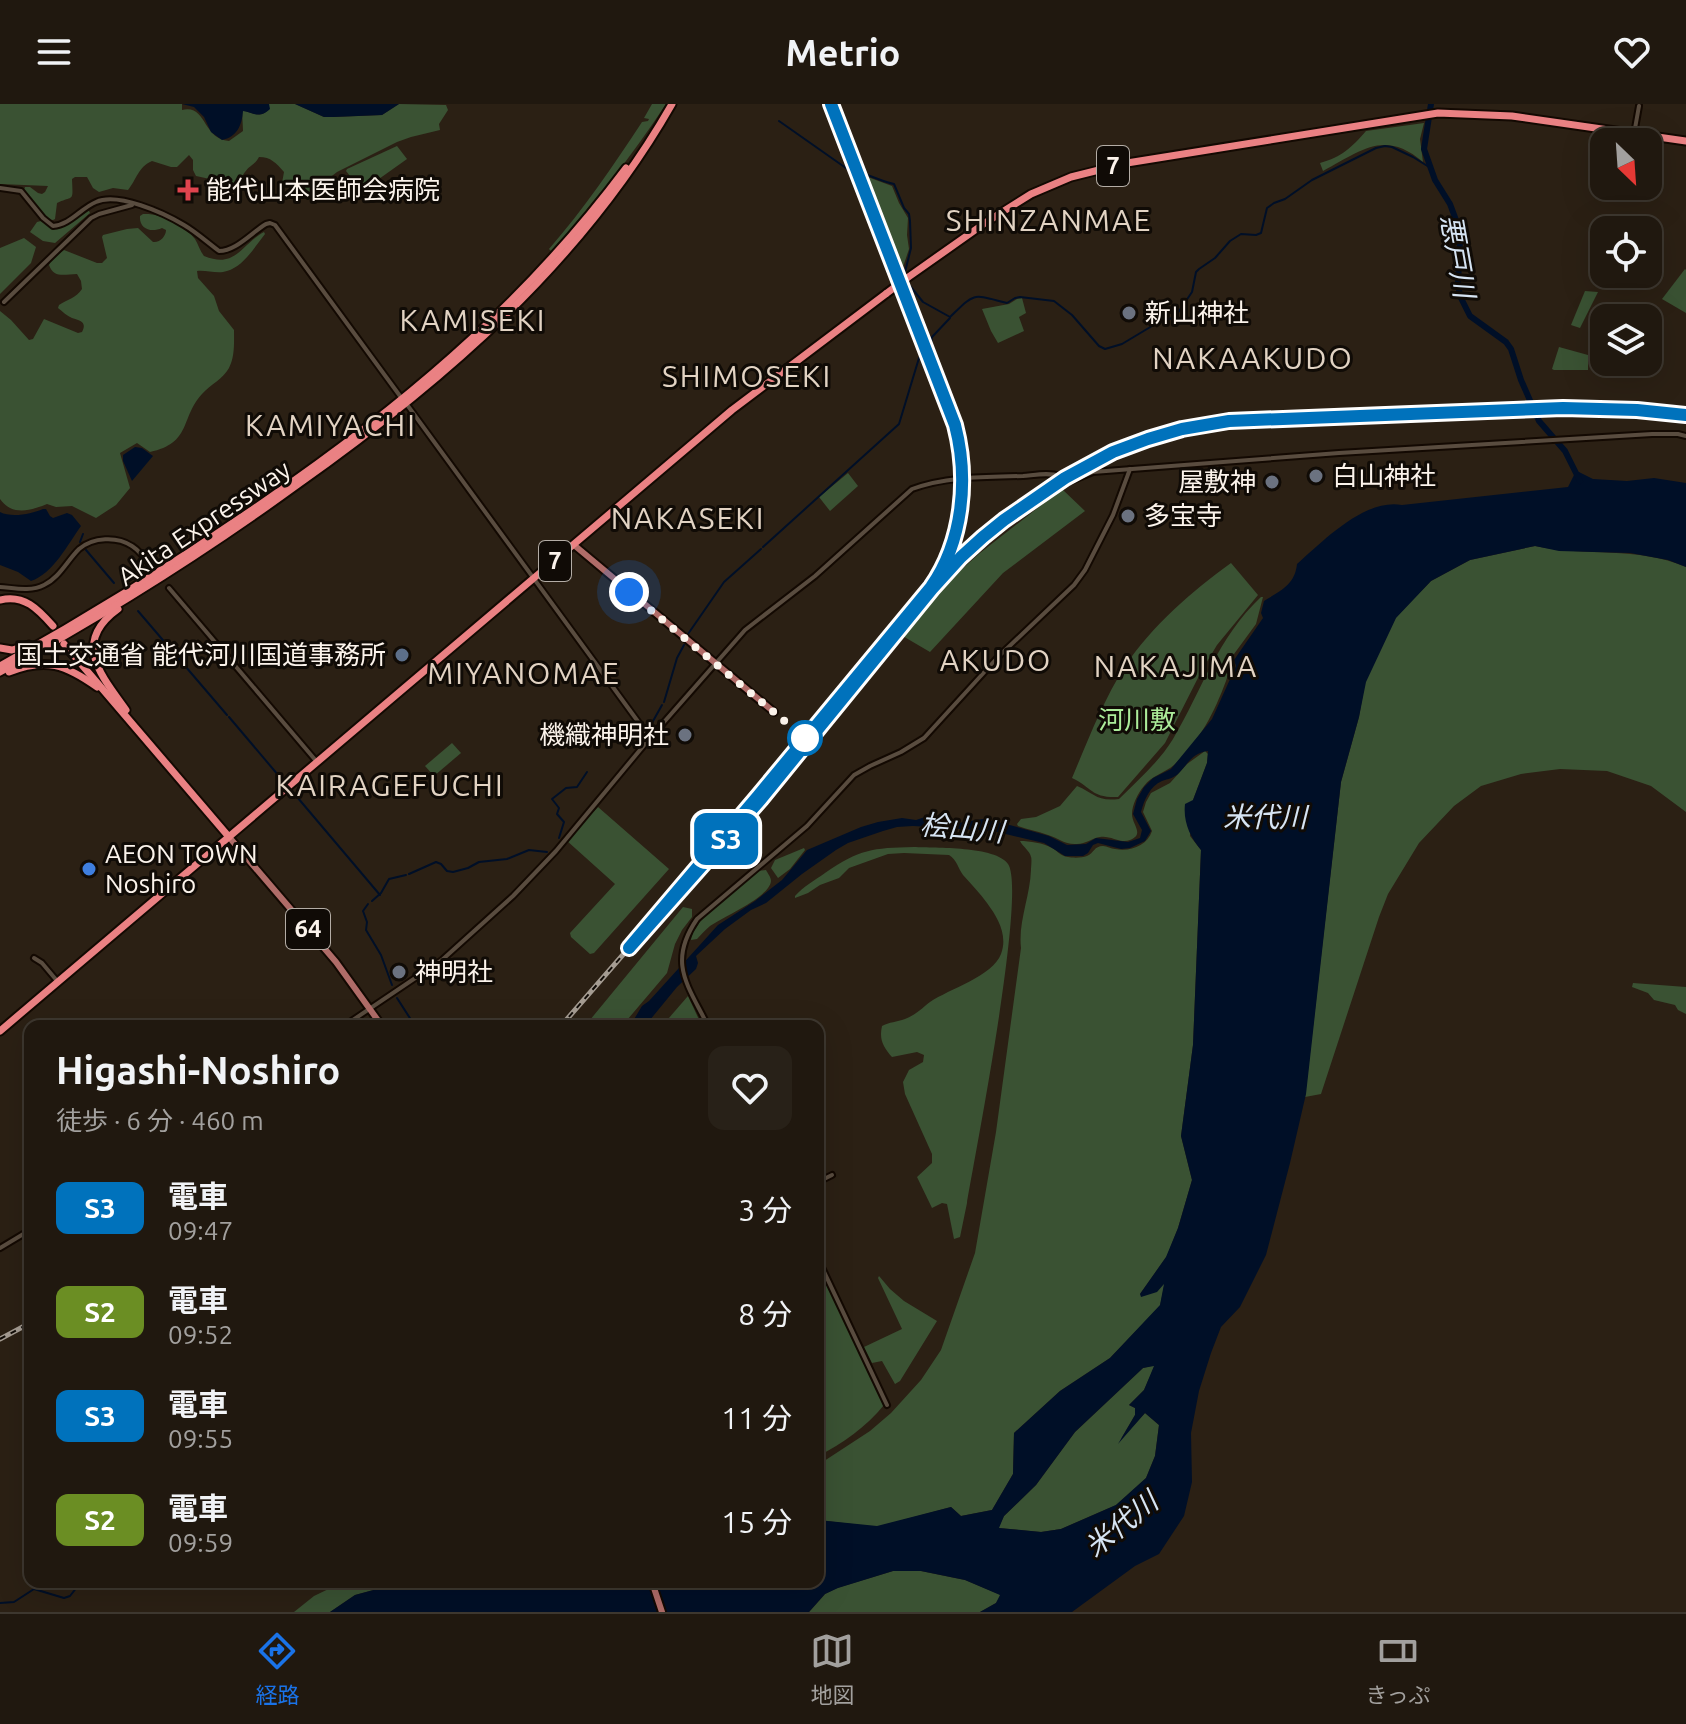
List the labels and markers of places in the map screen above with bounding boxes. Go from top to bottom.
place label: 能代山本医師会病院 [206,175,440,204]
marker: 能代山本医師会病院 [177,179,199,201]
place label: 新山神社 [1145,298,1249,327]
marker: 新山神社 [1120,304,1138,322]
place label: 白山神社 [1332,461,1436,490]
place label: 屋敷神 [1178,467,1256,496]
marker: 白山神社 [1307,467,1325,485]
marker: 屋敷神 [1263,473,1281,491]
place label: 多宝寺 [1144,501,1222,530]
marker: 多宝寺 [1119,507,1137,525]
place label: 国土交通省 能代河川国道事務所 [16,640,386,669]
marker: 国土交通省 能代河川国道事務所 [393,646,411,664]
place label: 機織神明社 [539,720,669,749]
unlabelled marker [788,721,822,755]
marker: 機織神明社 [676,726,694,744]
place label: AEON TOWN Noshiro [105,839,258,898]
marker: AEON TOWN Noshiro [80,860,98,878]
place label: 神明社 [415,957,493,986]
marker: 神明社 [390,963,408,981]

